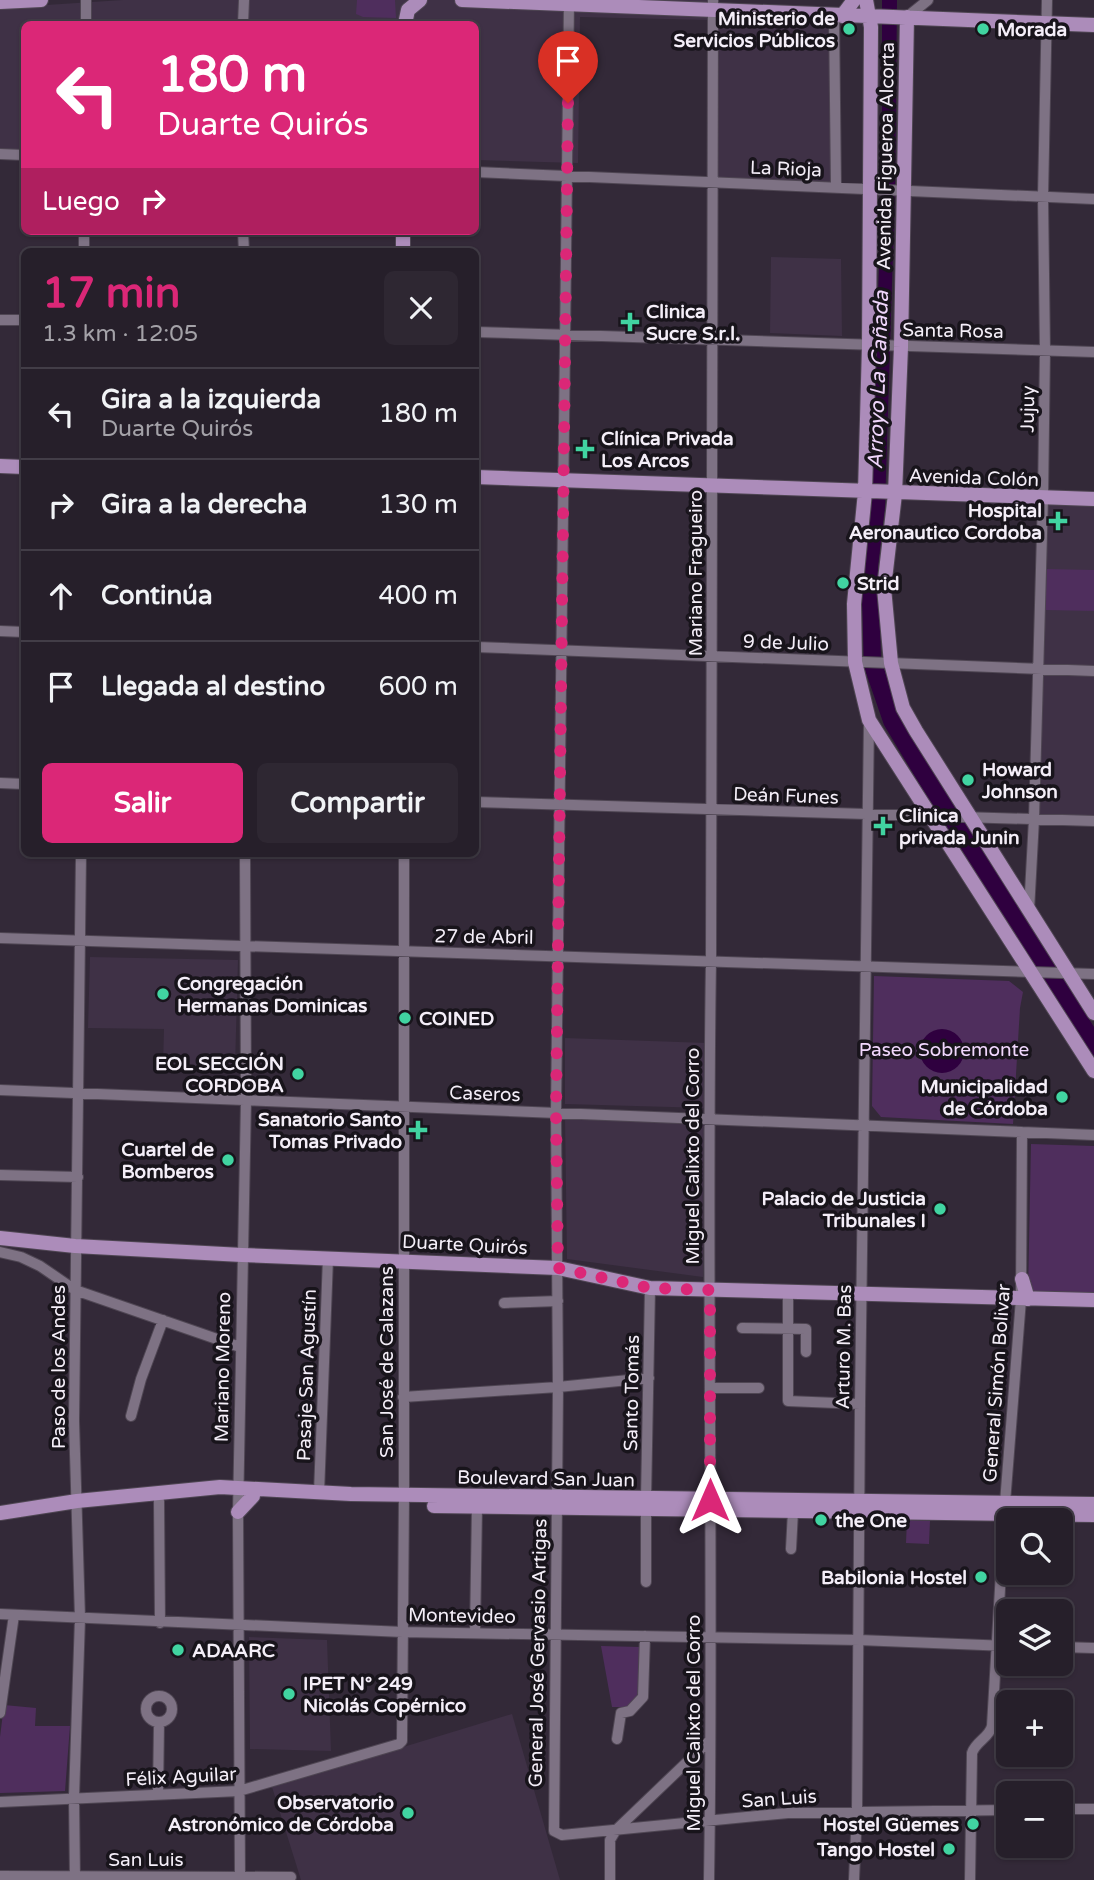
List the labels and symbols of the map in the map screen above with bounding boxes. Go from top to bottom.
place label: Ministerio de Servicios Públicos [674,8,835,52]
place label: Morada [997,19,1067,41]
marker: Ministerio de Servicios Públicos [841,21,857,37]
marker: Morada [975,21,991,37]
pin [538,31,598,103]
street label: Avenida Figueroa Alcorta [873,42,899,270]
street label: La Rioja [750,157,822,181]
water label: Arroyo La Cañada [863,289,894,470]
place label: Clinica Sucre S.r.l. [646,301,740,345]
marker: Clinica Sucre S.r.l. [620,312,640,332]
street label: Santa Rosa [902,319,1004,343]
street label: Jujuy [1017,385,1039,433]
place label: Clínica Privada Los Arcos [601,428,734,472]
marker: Clínica Privada Los Arcos [575,439,595,459]
street label: Avenida Colón [908,465,1040,491]
street label: Mariano Fragueiro [685,490,707,656]
place label: Hospital Aeronautico Cordoba [849,500,1042,544]
marker: Hospital Aeronautico Cordoba [1048,511,1068,531]
place label: Strid [857,573,900,595]
marker: Strid [835,575,851,591]
street label: 9 de Julio [743,631,829,655]
place label: Howard Johnson [981,759,1058,803]
marker: Howard Johnson [960,772,976,788]
street label: Deán Funes [733,783,839,809]
place label: Clinica privada Junin [899,805,1020,850]
marker: Clinica privada Junin [873,816,893,836]
street label: 27 de Abril [434,925,534,949]
place label: Congregación Hermanas Dominicas [177,973,367,1017]
marker: Congregación Hermanas Dominicas [155,986,171,1002]
place label: COINED [419,1008,494,1030]
marker: COINED [397,1010,413,1026]
park label: Paseo Sobremonte [859,1039,1029,1061]
street label: Miguel Calixto del Corro [682,1048,704,1264]
place label: EOL SECCIÓN CORDOBA [155,1052,284,1097]
marker: EOL SECCIÓN CORDOBA [290,1066,306,1082]
place label: Municipalidad de Córdoba [920,1076,1048,1120]
street label: Caseros [449,1082,521,1106]
marker: Municipalidad de Córdoba [1054,1089,1070,1105]
place label: Sanatorio Santo Tomas Privado [258,1109,402,1153]
marker: Sanatorio Santo Tomas Privado [408,1120,428,1140]
place label: Cuartel de Bomberos [121,1139,214,1183]
marker: Cuartel de Bomberos [220,1152,236,1168]
place label: Palacio de Justicia Tribunales I [762,1188,926,1232]
marker: Palacio de Justicia Tribunales I [932,1201,948,1217]
street label: Duarte Quirós [402,1231,528,1259]
street label: San José de Calazans [376,1266,398,1458]
street label: General Simón Bolivar [979,1282,1015,1483]
street label: Arturo M. Bas [832,1284,856,1410]
street label: Paso de los Andes [48,1285,70,1449]
street label: Pasaje San Agustín [293,1289,321,1462]
street label: Mariano Moreno [211,1292,235,1442]
street label: Santo Tomás [620,1335,644,1451]
position arrow [673,1463,747,1537]
street label: Boulevard San Juan [457,1466,635,1492]
place label: the One [835,1510,907,1532]
marker: the One [813,1512,829,1528]
street label: General José Gervasio Artigas [525,1518,551,1788]
place label: Babilonia Hostel [821,1567,967,1589]
marker: Babilonia Hostel [973,1569,989,1585]
street label: Montevideo [408,1604,516,1628]
street label: Miguel Calixto del Corro [683,1615,705,1831]
place label: ADAARC [192,1640,275,1662]
marker: ADAARC [170,1642,186,1658]
place label: IPET N° 249 Nicolás Copérnico [303,1673,466,1718]
marker: IPET N° 249 Nicolás Copérnico [281,1686,297,1702]
street label: Félix Aguilar [125,1763,238,1791]
street label: San Luis [741,1785,817,1813]
place label: Observatorio Astronómico de Córdoba [168,1792,394,1836]
marker: Observatorio Astronómico de Córdoba [400,1805,416,1821]
place label: Hostel Güemes [823,1814,959,1836]
marker: Hostel Güemes [965,1816,981,1832]
place label: Tango Hostel [816,1839,935,1862]
marker: Tango Hostel [941,1841,957,1857]
street label: San Luis [108,1849,184,1871]

